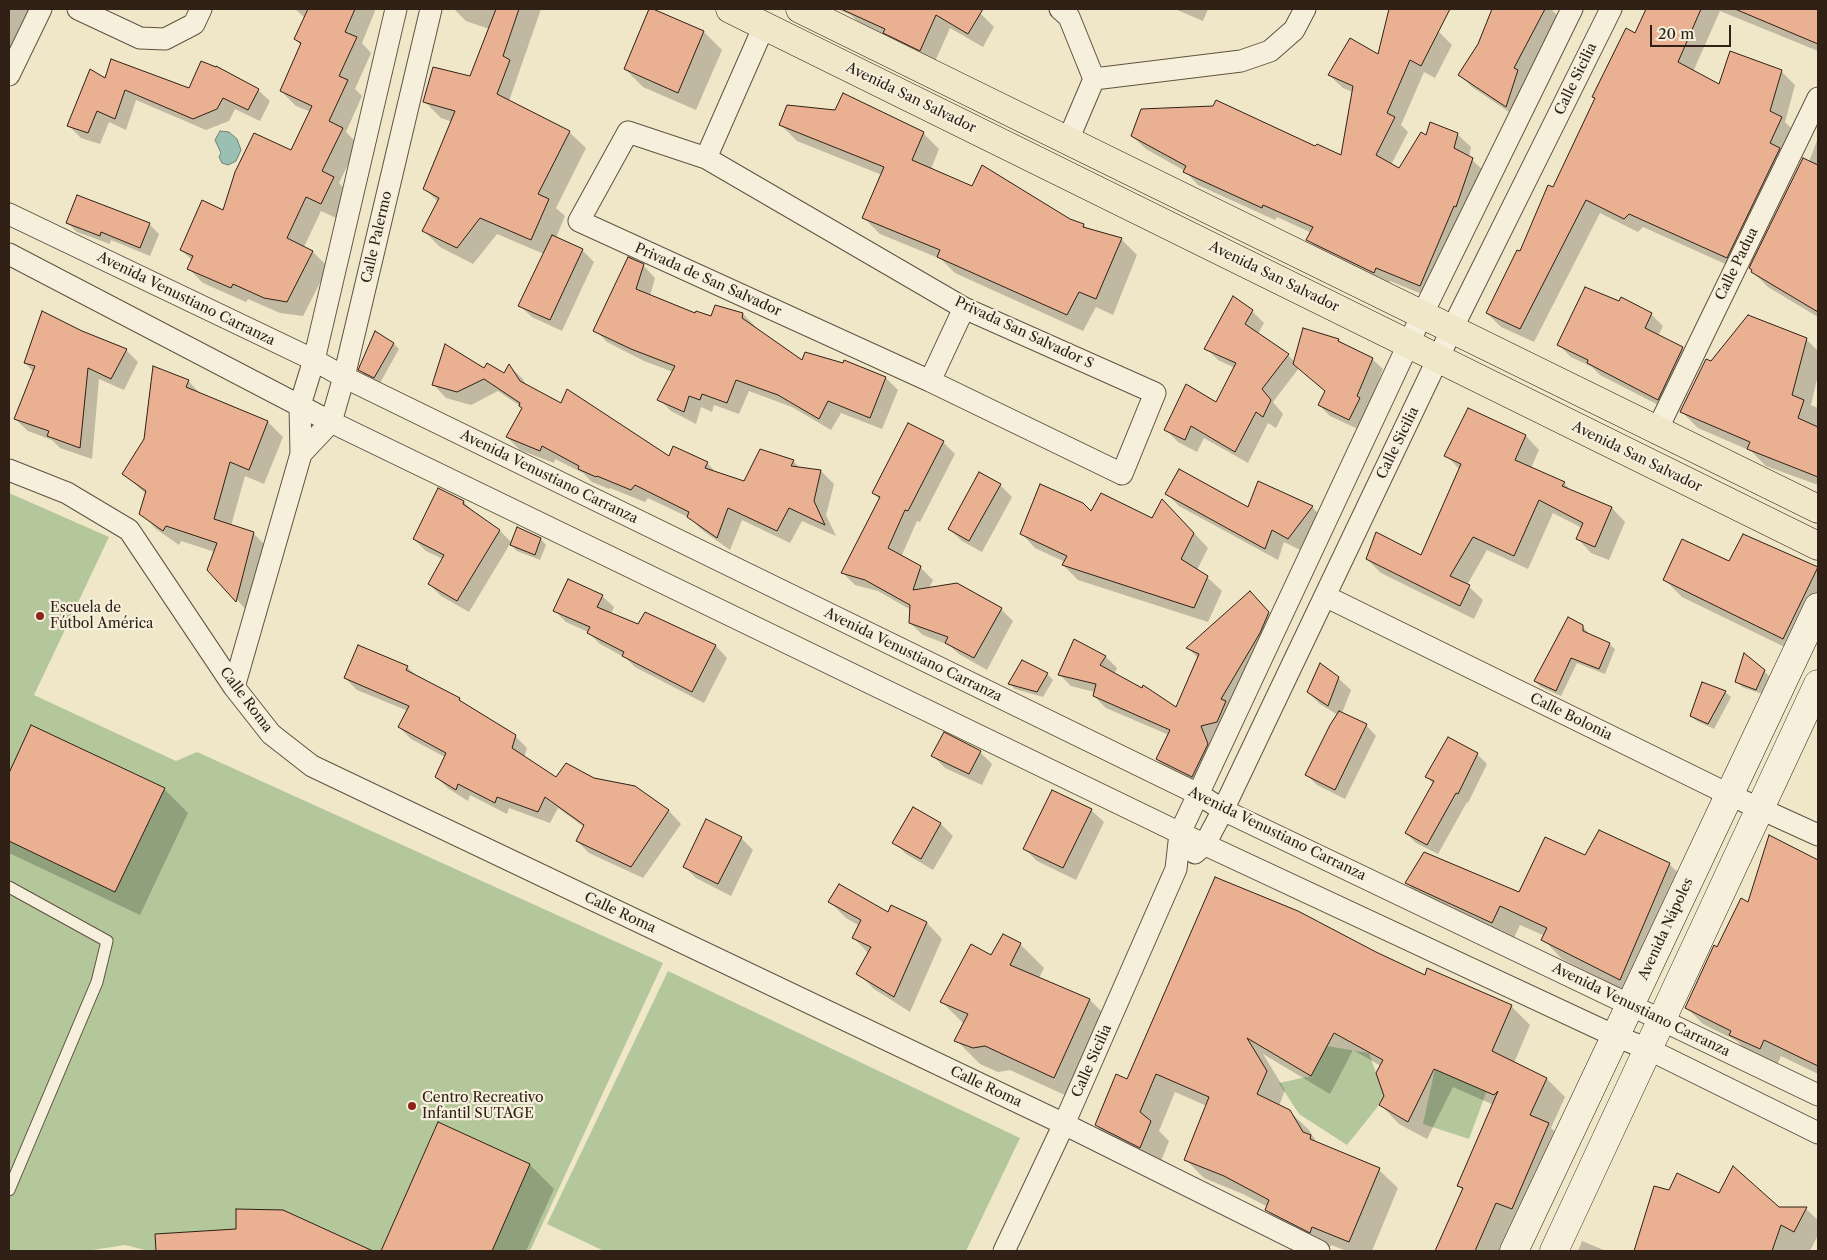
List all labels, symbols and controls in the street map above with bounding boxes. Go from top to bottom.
scale bar [1652,15,1733,47]
text: 20 m [1658,24,1694,43]
street label: Calle Sicilia [1551,40,1601,118]
street label: Avenida San Salvador [843,59,979,137]
street label: Calle Palermo [358,189,396,285]
street label: Calle Padua [1712,225,1762,303]
street label: Avenida San Salvador [1206,238,1342,316]
street label: Privada de San Salvador [632,240,784,320]
street label: Avenida Venustiano Carranza [94,249,278,349]
street label: Privada San Salvador S [952,293,1096,373]
street label: Calle Sicilia [1373,404,1423,482]
street label: Avenida San Salvador [1569,418,1705,496]
street label: Avenida Venustiano Carranza [457,427,641,527]
place label: Escuela de Fútbol América [50,600,153,632]
street label: Avenida Venustiano Carranza [821,605,1005,705]
marker: Escuela de Fútbol América [34,610,46,622]
street label: Calle Roma [216,664,276,736]
street label: Calle Bolonia [1527,690,1615,744]
street label: Avenida Venustiano Carranza [1185,784,1369,884]
street label: Avenida Nápoles [1635,875,1697,983]
street label: Calle Roma [581,889,659,937]
street label: Avenida Venustiano Carranza [1549,960,1733,1060]
street label: Calle Sicilia [1068,1022,1116,1100]
street label: Calle Roma [947,1063,1025,1111]
place label: Centro Recreativo Infantil SUTAGE [422,1090,544,1122]
marker: Centro Recreativo Infantil SUTAGE [406,1100,418,1112]

